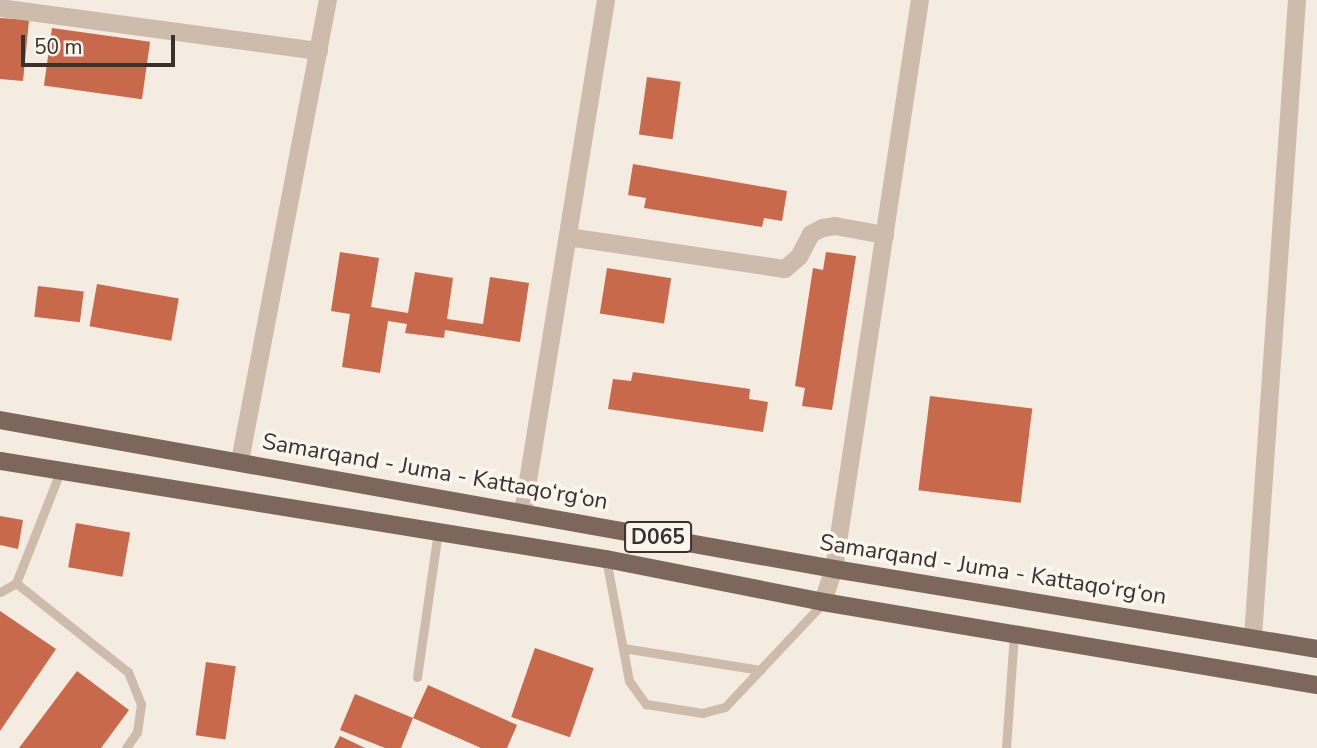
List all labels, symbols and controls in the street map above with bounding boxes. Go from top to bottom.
scale bar [24,21,178,65]
text: 50 m [34,33,83,61]
street label: Samarqand - Juma - Kattaqo‘rg‘on [260,428,610,516]
road number: D065 [623,520,693,554]
street label: Samarqand - Juma - Kattaqo‘rg‘on [818,529,1168,611]

